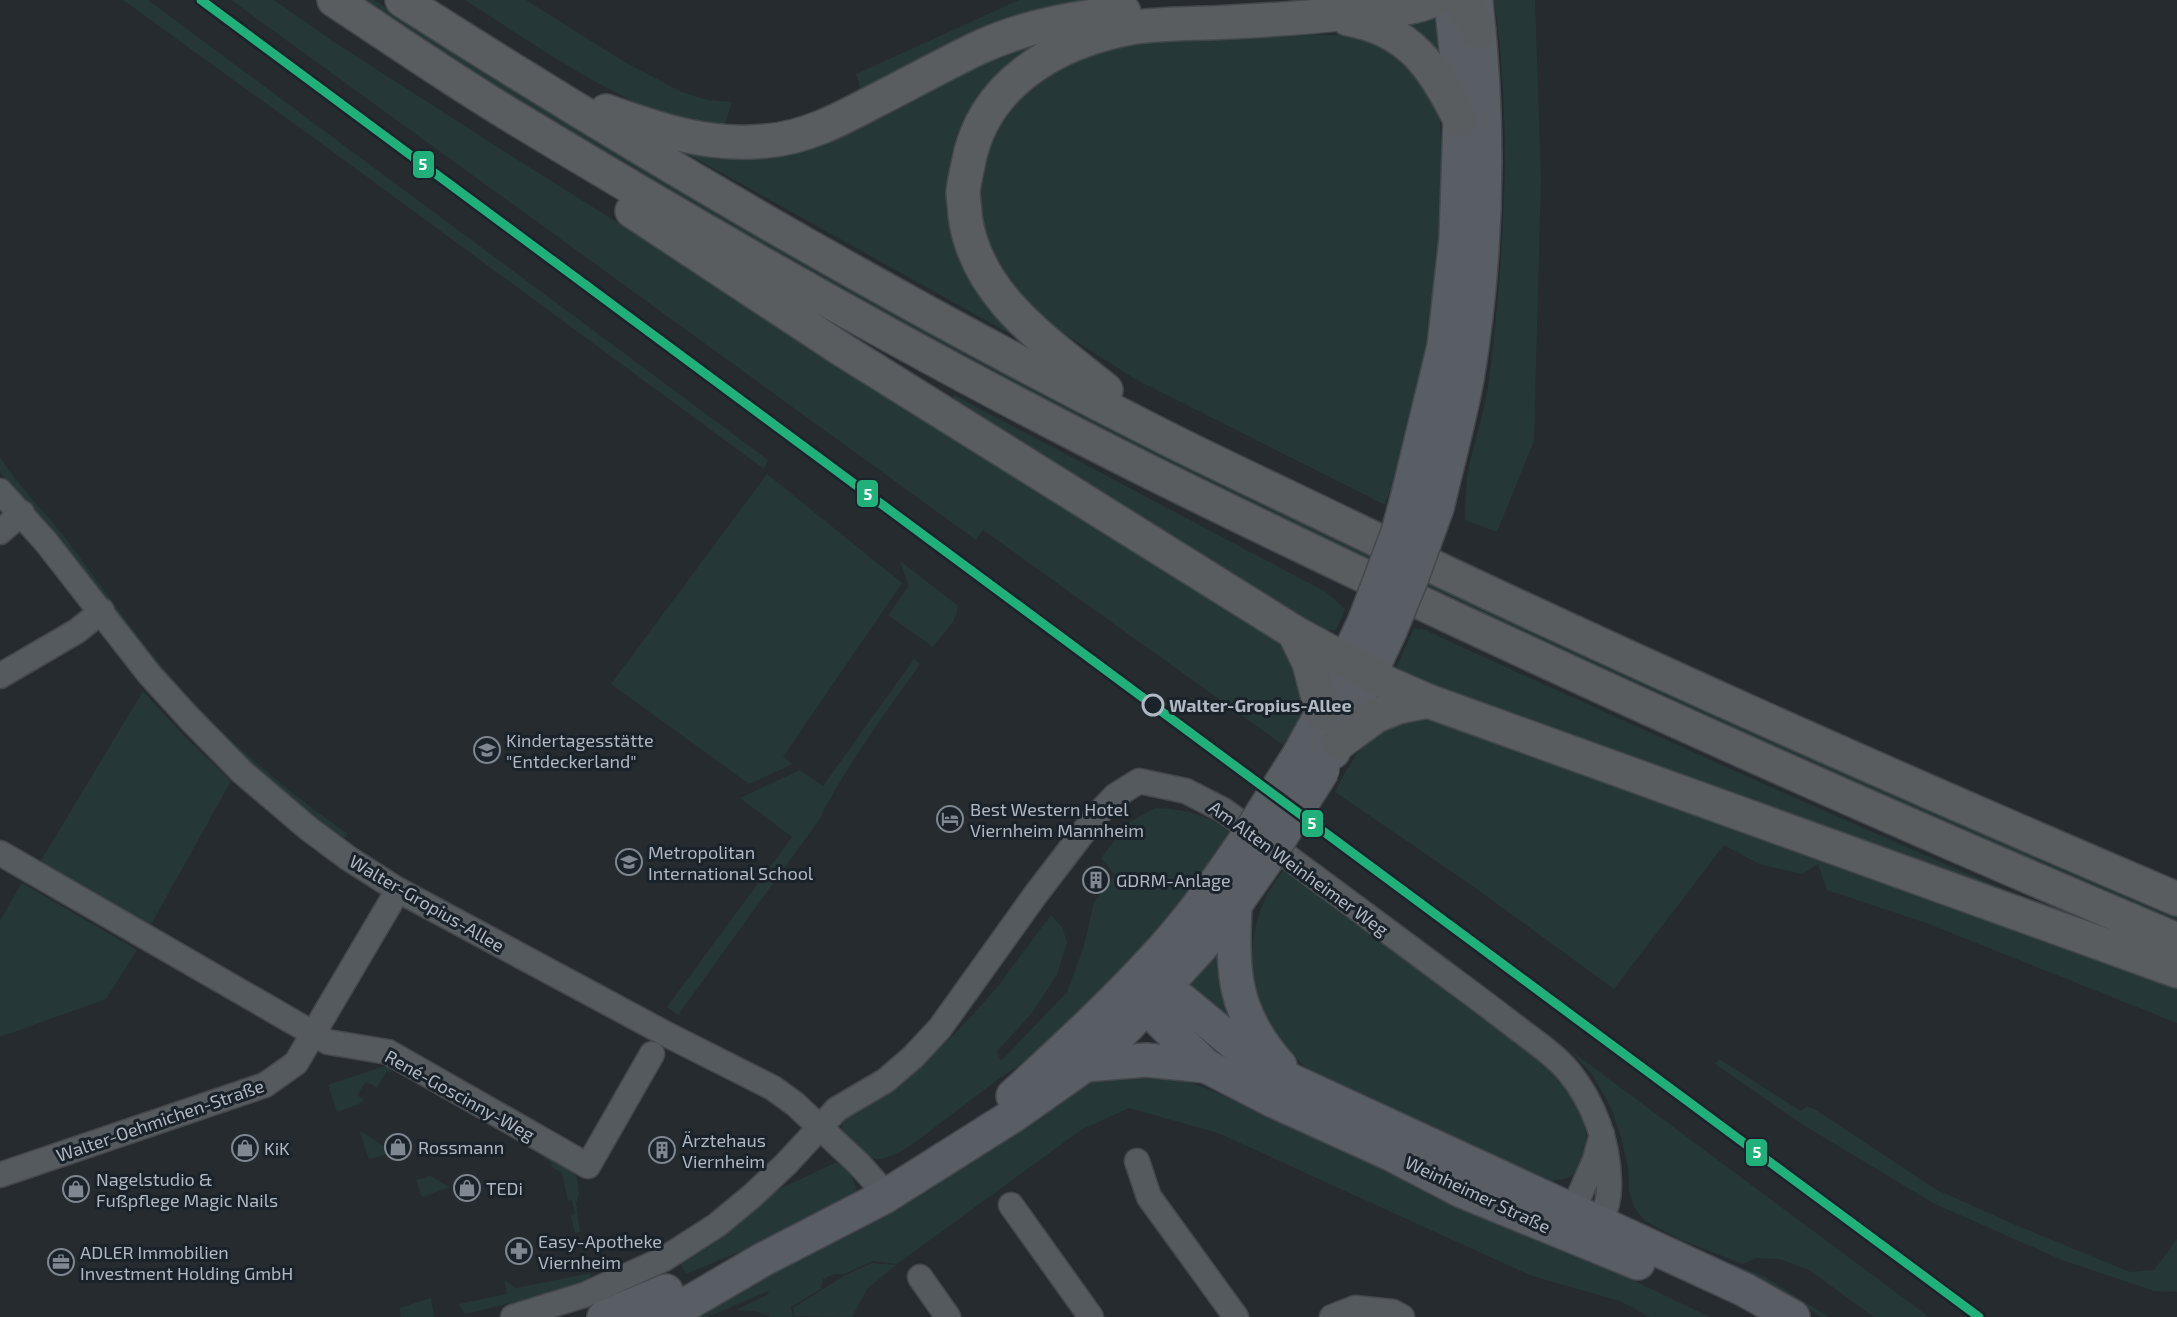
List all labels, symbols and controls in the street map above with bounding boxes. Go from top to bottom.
line badge: 5 [412,150,435,179]
text: 5 [419,154,428,173]
line badge: 5 [856,479,879,508]
text: 5 [864,484,873,503]
marker: Walter-Gropius-Allee [1142,694,1164,716]
place label: Walter-Gropius-Allee [1169,694,1352,716]
place label: Kindertagesstätte "Entdeckerland" [506,729,654,772]
school or university icon: Kindertagesstätte "Entdeckerland" [472,735,502,765]
street label: Am Alten Weinheimer Weg [1205,796,1393,940]
place label: Best Western Hotel Viernheim Mannheim [970,798,1144,841]
hotel icon: Best Western Hotel Viernheim Mannheim [935,804,965,834]
line badge: 5 [1301,809,1324,838]
text: 5 [1308,813,1317,832]
place label: Metropolitan International School [648,841,814,884]
school or university icon: Metropolitan International School [614,847,644,877]
street label: Walter-Gropius-Allee [346,850,508,956]
building icon: GDRM-Anlage [1081,865,1111,895]
place label: GDRM-Anlage [1116,869,1231,891]
street label: René-Goscinny-Weg [381,1045,539,1145]
street label: Walter-Oehmichen-Straße [53,1074,267,1166]
place label: Ärztehaus Viernheim [682,1129,766,1172]
shop icon: Rossmann [383,1132,413,1162]
shop icon: KiK [230,1133,260,1163]
building icon: Ärztehaus Viernheim [647,1135,677,1165]
place label: Rossmann [418,1136,504,1158]
place label: KiK [264,1137,290,1159]
line badge: 5 [1745,1138,1768,1167]
text: 5 [1753,1142,1762,1161]
street label: Weinheimer Straße [1402,1151,1554,1237]
place label: Nagelstudio & Fußpflege Magic Nails [96,1168,278,1211]
shop icon: TEDi [452,1173,482,1203]
shop icon: Nagelstudio & Fußpflege Magic Nails [61,1174,91,1204]
place label: TEDi [486,1177,523,1199]
place label: Easy-Apotheke Viernheim [538,1230,662,1273]
pharmacy icon: Easy-Apotheke Viernheim [504,1236,534,1266]
place label: ADLER Immobilien Investment Holding GmbH [80,1241,293,1284]
office icon: ADLER Immobilien Investment Holding GmbH [46,1247,76,1277]

